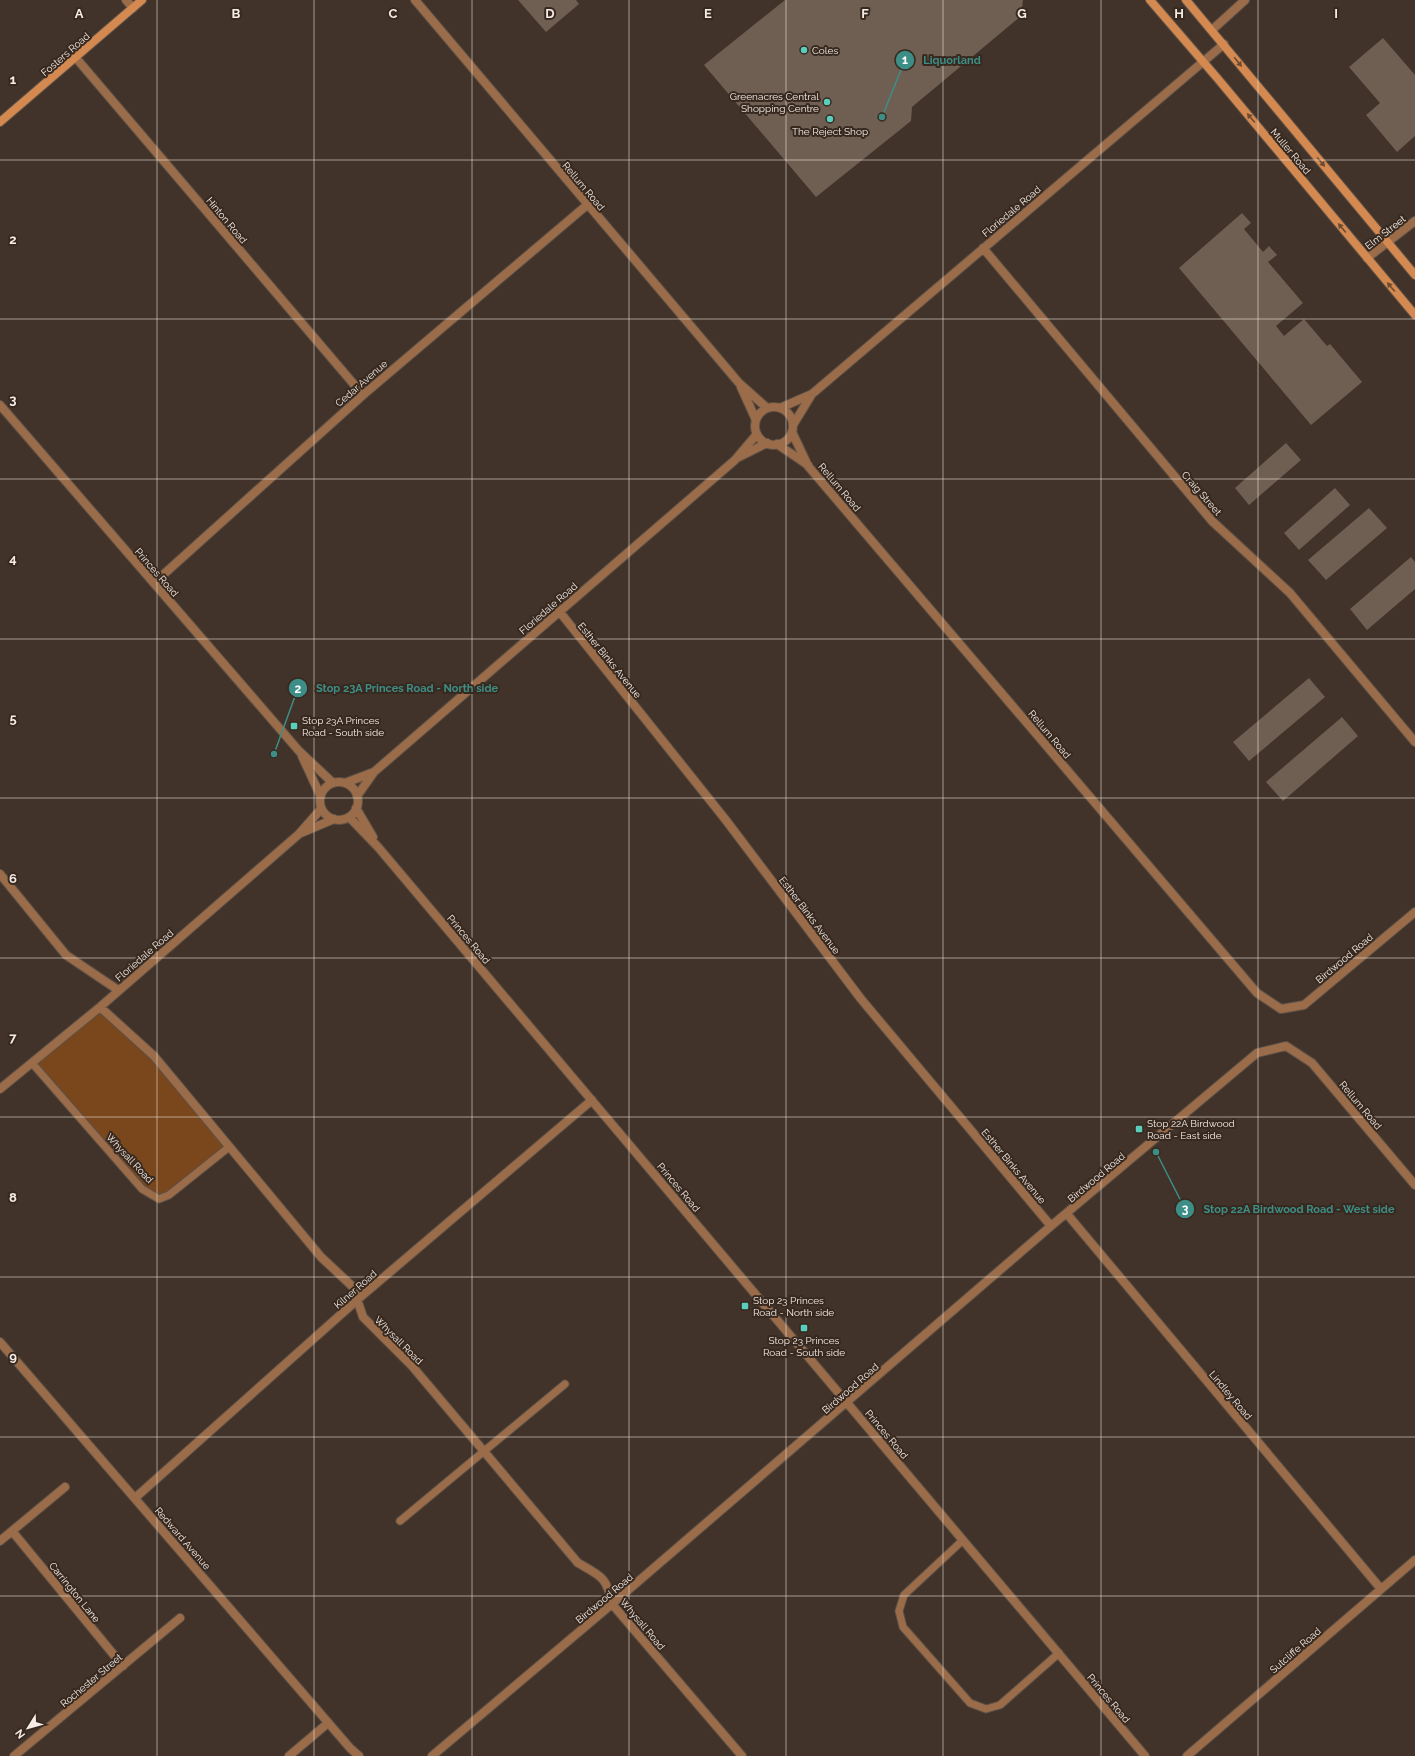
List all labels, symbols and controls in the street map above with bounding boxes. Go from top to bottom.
text: A [75,6,84,21]
text: B [232,6,241,21]
text: C [389,6,398,21]
text: D [545,6,555,21]
text: E [704,6,712,21]
text: F [861,6,869,21]
text: G [1017,6,1027,21]
text: H [1174,6,1184,21]
text: I [1334,6,1338,21]
street label: Fosters Road [39,30,92,78]
marker: Coles [799,45,809,55]
place label: Coles [812,45,838,56]
callout: Liquorland [895,48,989,71]
text: 1 [902,53,908,67]
text: Liquorland [923,54,981,67]
one-way arrow [1234,57,1243,67]
text: 1 [10,72,17,87]
place label: Greenacres Central Shopping Centre [730,91,819,114]
marker: Greenacres Central Shopping Centre [822,97,832,107]
one-way arrow [1246,112,1255,123]
marker: The Reject Shop [825,114,835,124]
place label: The Reject Shop [792,126,868,137]
street label: Muller Road [1268,126,1313,176]
one-way arrow [1317,157,1326,168]
street label: Rellum Road [560,160,607,213]
street label: Floriedale Road [980,184,1043,239]
street label: Hinton Road [204,195,249,246]
street label: Elm Street [1363,213,1408,252]
one-way arrow [1338,223,1347,234]
text: 2 [9,232,17,247]
one-way arrow [1387,282,1396,292]
street label: Cedar Avenue [333,358,390,409]
text: 3 [9,392,17,407]
street label: Rellum Road [816,461,863,514]
street label: Craig Street [1180,469,1224,518]
street label: Princes Road [133,546,181,599]
text: 4 [9,551,17,566]
street label: Floriedale Road [517,580,579,636]
street label: Esther Binks Avenue [576,620,644,700]
callout: Stop 23A Princes Road - North side [288,677,506,700]
text: 2 [295,682,302,696]
text: Stop 23A Princes Road - North side [316,682,498,695]
street label: Rellum Road [1026,708,1073,761]
text: 5 [9,711,17,726]
place label: Stop 23A Princes Road - South side [302,715,384,738]
marker: Stop 23A Princes Road - South side [289,721,299,731]
text: 6 [9,871,17,886]
street label: Esther Binks Avenue [777,874,842,956]
street label: Princes Road [445,913,492,966]
street label: Floriedale Road [113,927,175,983]
street label: Birdwood Road [1314,931,1375,985]
text: 7 [9,1030,17,1045]
street label: Rellum Road [1337,1079,1384,1132]
place label: Stop 22A Birdwood Road - East side [1147,1118,1235,1141]
marker: Stop 22A Birdwood Road - East side [1134,1124,1144,1134]
street label: Esther Binks Avenue [979,1127,1048,1206]
street label: Whysall Road [104,1131,155,1185]
street label: Birdwood Road [1066,1150,1127,1204]
street label: Princes Road [655,1161,702,1214]
text: 8 [9,1190,17,1205]
callout: Stop 22A Birdwood Road - West side [1175,1197,1403,1220]
text: 3 [1182,1202,1189,1216]
text: Stop 22A Birdwood Road - West side [1203,1203,1395,1216]
street label: Kilner Road [332,1268,379,1311]
place label: Stop 23 Princes Road - North side [753,1295,834,1318]
marker: Stop 23 Princes Road - North side [740,1301,750,1311]
street label: Whysall Road [372,1314,425,1367]
marker: Stop 23 Princes Road - South side [799,1323,809,1333]
place label: Stop 23 Princes Road - South side [763,1335,845,1358]
text: 9 [9,1349,17,1364]
street label: Birdwood Road [820,1361,881,1416]
street label: Lindley Road [1207,1369,1254,1422]
street label: Princes Road [863,1408,910,1461]
street label: Redward Avenue [153,1505,213,1572]
street label: Carrington Lane [47,1560,102,1625]
street label: Birdwood Road [574,1571,635,1625]
street label: Whysall Road [618,1597,667,1652]
street label: Sutcliffe Road [1268,1625,1323,1675]
street label: Rochester Street [58,1651,125,1709]
street label: Princes Road [1085,1672,1132,1725]
north arrow [8,1708,48,1748]
text: N [13,1726,28,1741]

